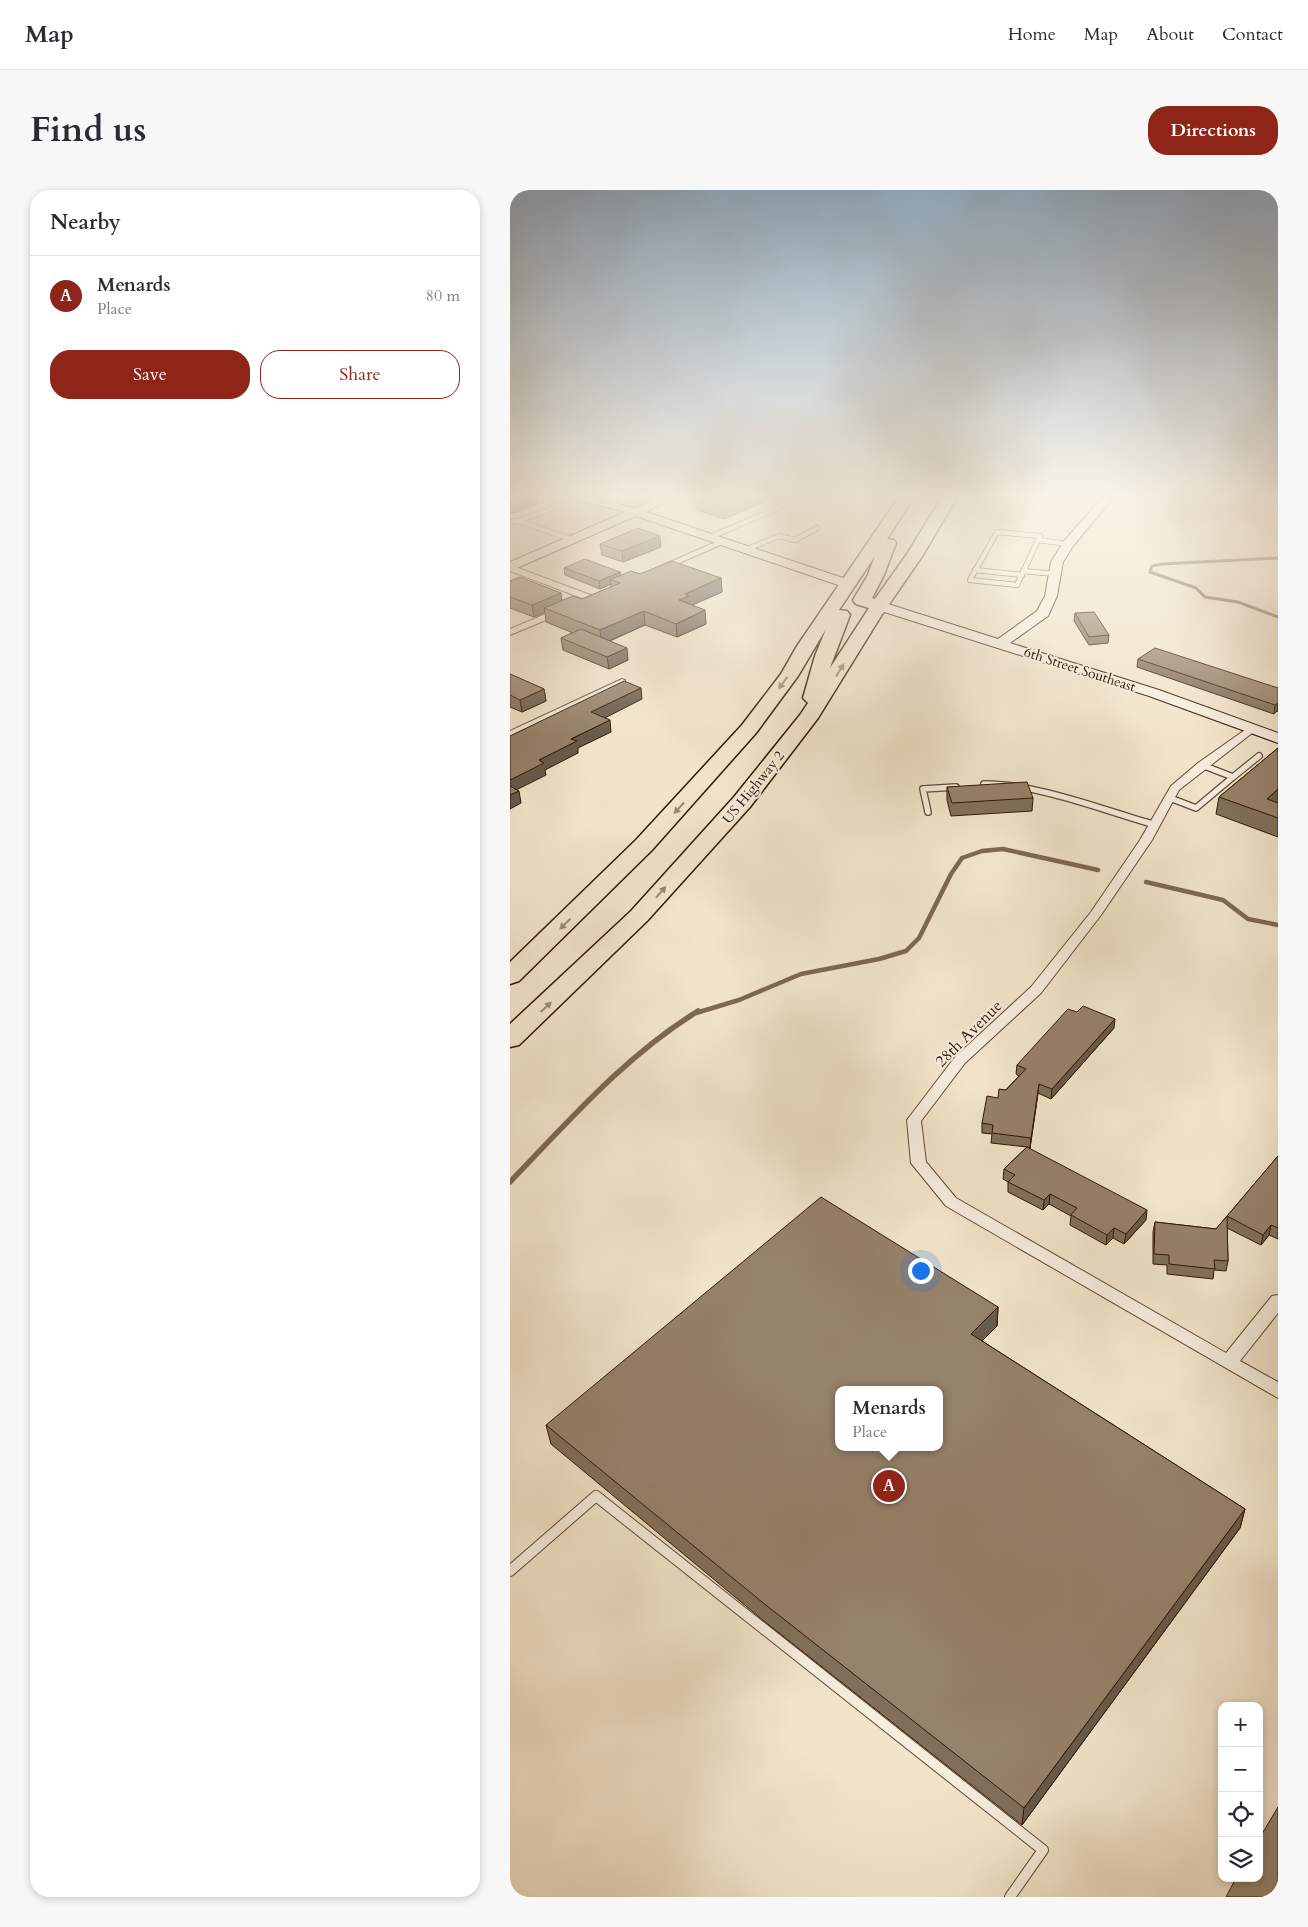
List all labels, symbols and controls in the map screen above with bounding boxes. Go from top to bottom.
text: Map [25,18,74,51]
text: Home [1008,22,1056,47]
text: Map [1084,22,1118,47]
text: About [1146,22,1194,47]
text: Contact [1222,22,1283,47]
text: Find us [30,106,146,154]
button: Directions [1148,106,1278,155]
text: Nearby [50,208,121,237]
text: Menards [97,272,170,298]
text: A [60,285,72,307]
text: 80 m [426,285,460,307]
text: Place [97,298,132,320]
button: Save [50,350,250,399]
button: Share [260,350,460,399]
street label: 6th Street Southeast [1022,642,1139,697]
one-way arrow [835,664,844,677]
one-way arrow [778,676,788,690]
street label: US Highway 2 [718,747,789,828]
one-way arrow [673,801,685,813]
one-way arrow [655,886,667,898]
one-way arrow [559,917,571,929]
street label: 28th Avenue [930,995,1007,1072]
one-way arrow [540,1001,552,1012]
your location [908,1258,934,1284]
popup [835,1386,943,1451]
text: Menards [852,1395,926,1421]
text: Place [852,1421,887,1443]
pin: A [873,1467,905,1505]
map controls [1218,1702,1263,1882]
button: + [1218,1702,1263,1747]
button: − [1218,1747,1263,1792]
button: locate [1218,1792,1263,1837]
button: layers [1218,1837,1263,1882]

